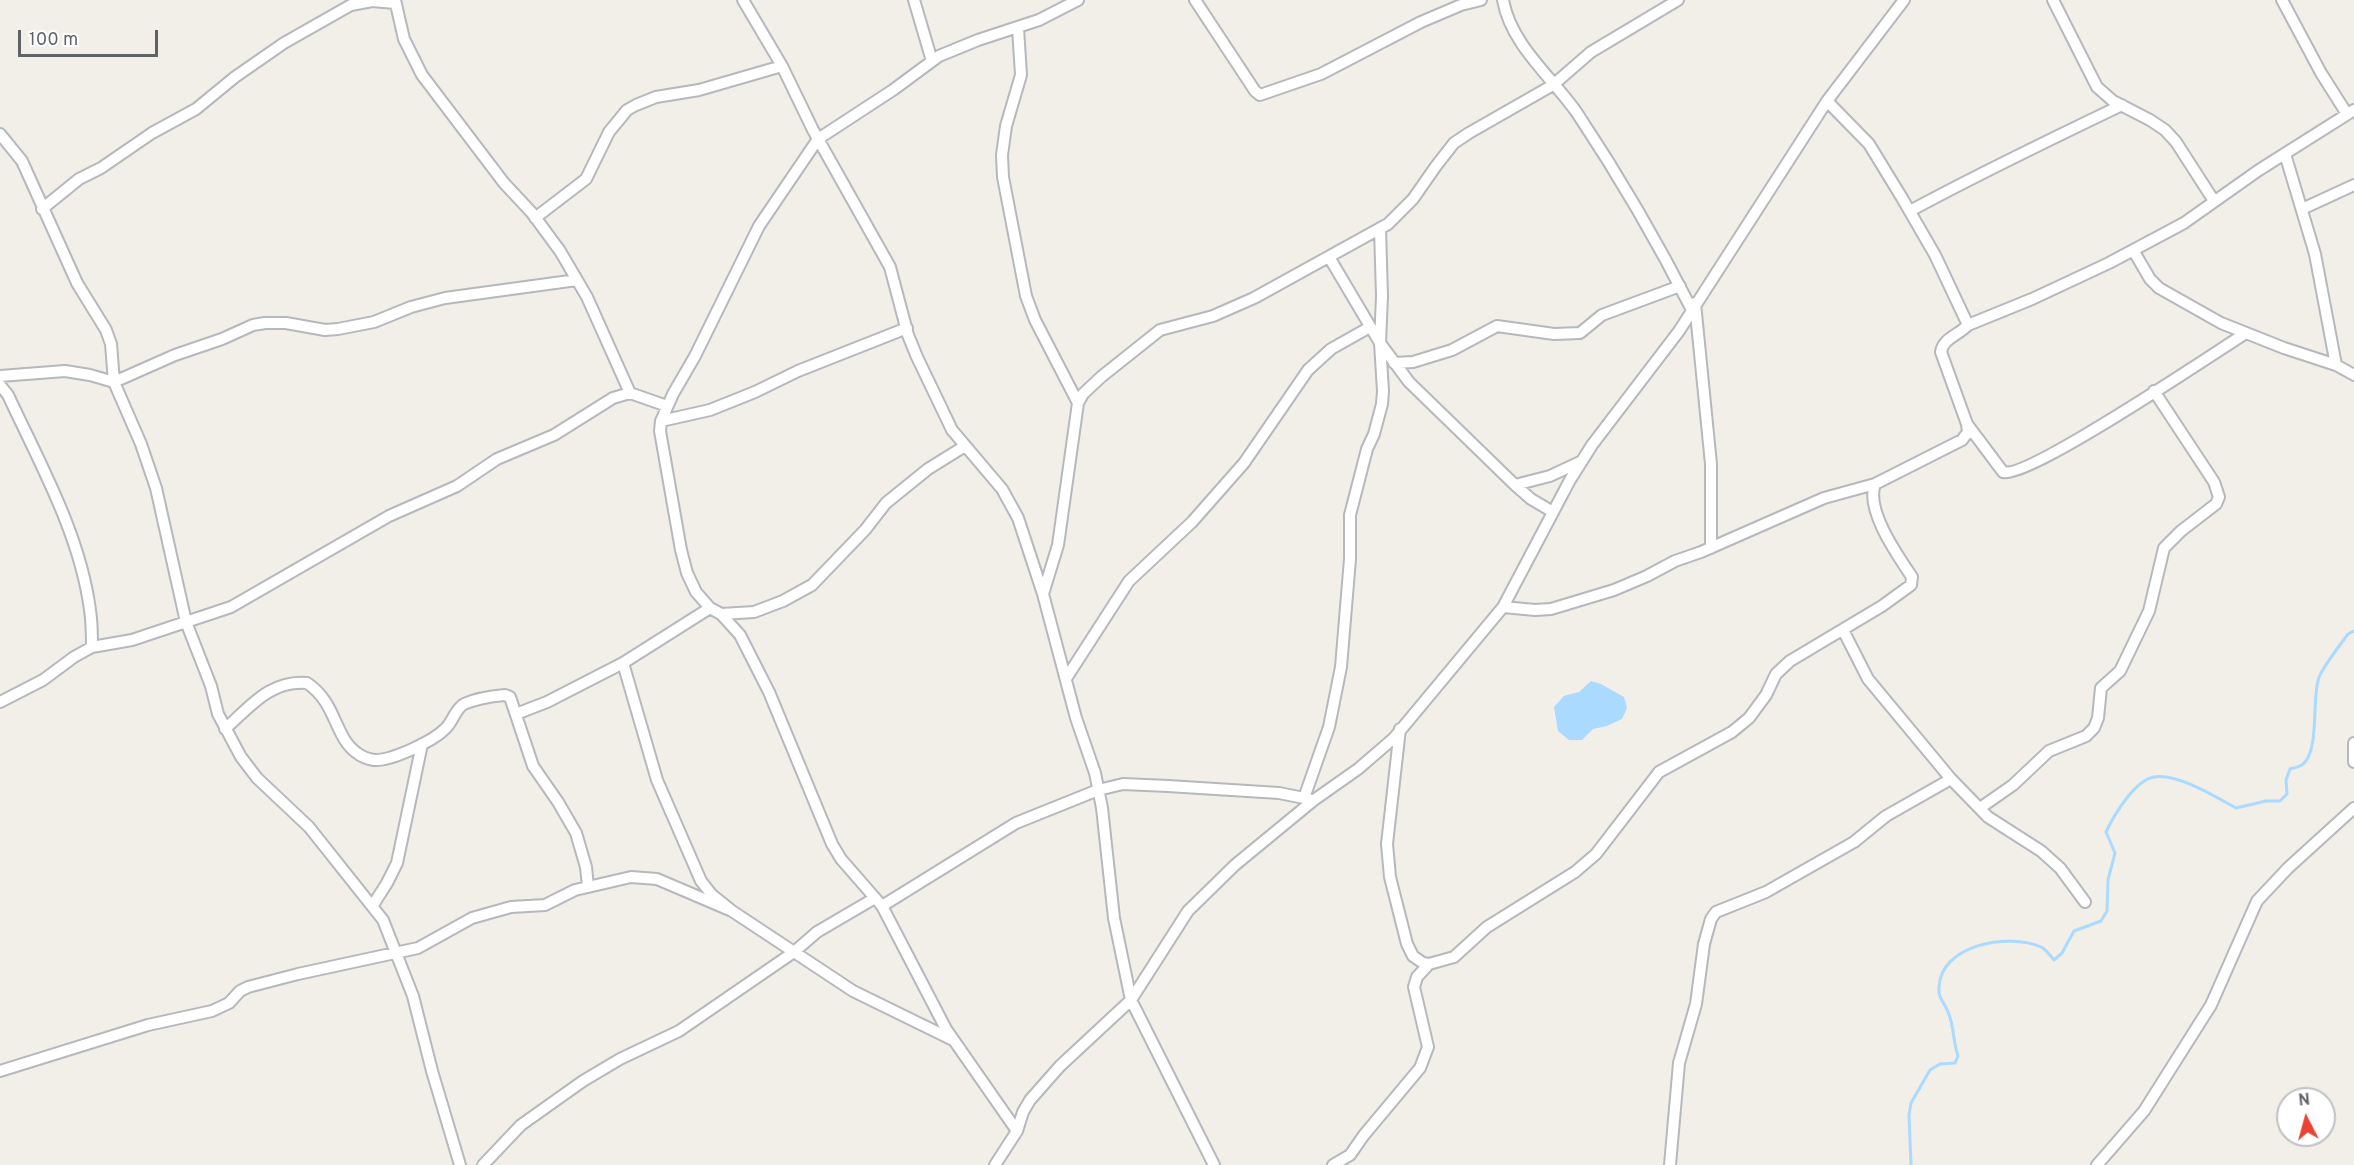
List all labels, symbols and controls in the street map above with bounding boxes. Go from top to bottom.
scale bar [21,18,160,56]
text: 100 m [29,29,78,52]
north arrow [2276,1087,2336,1147]
text: N [2298,1091,2311,1112]

